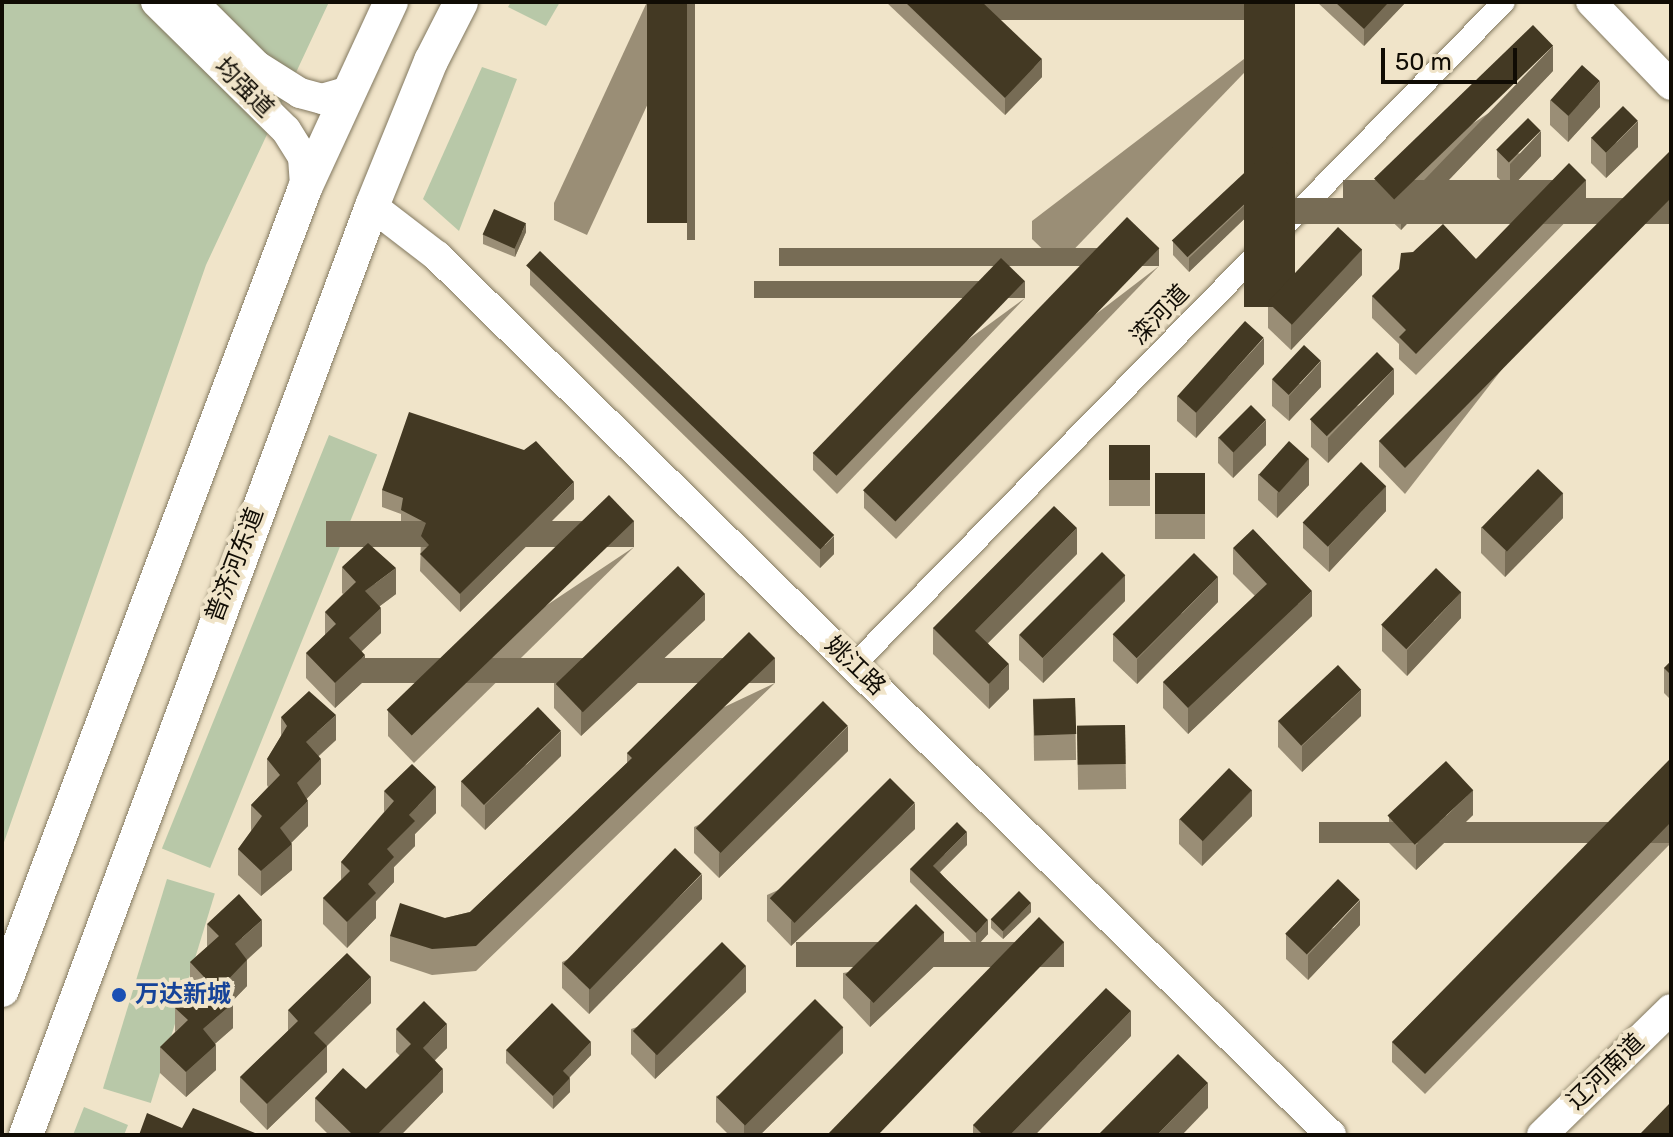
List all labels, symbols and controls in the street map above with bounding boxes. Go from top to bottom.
scale bar [1385,32,1521,82]
text: 50 m [1395,48,1452,76]
street label: 均强道 [208,52,280,124]
street label: 滦河道 [1125,279,1195,351]
street label: 普济河东道 [200,504,270,626]
street label: 姚江路 [819,631,891,701]
place label: 万达新城 [135,981,231,1009]
marker: 万达新城 [110,986,128,1004]
street label: 辽河南道 [1561,1028,1651,1116]

